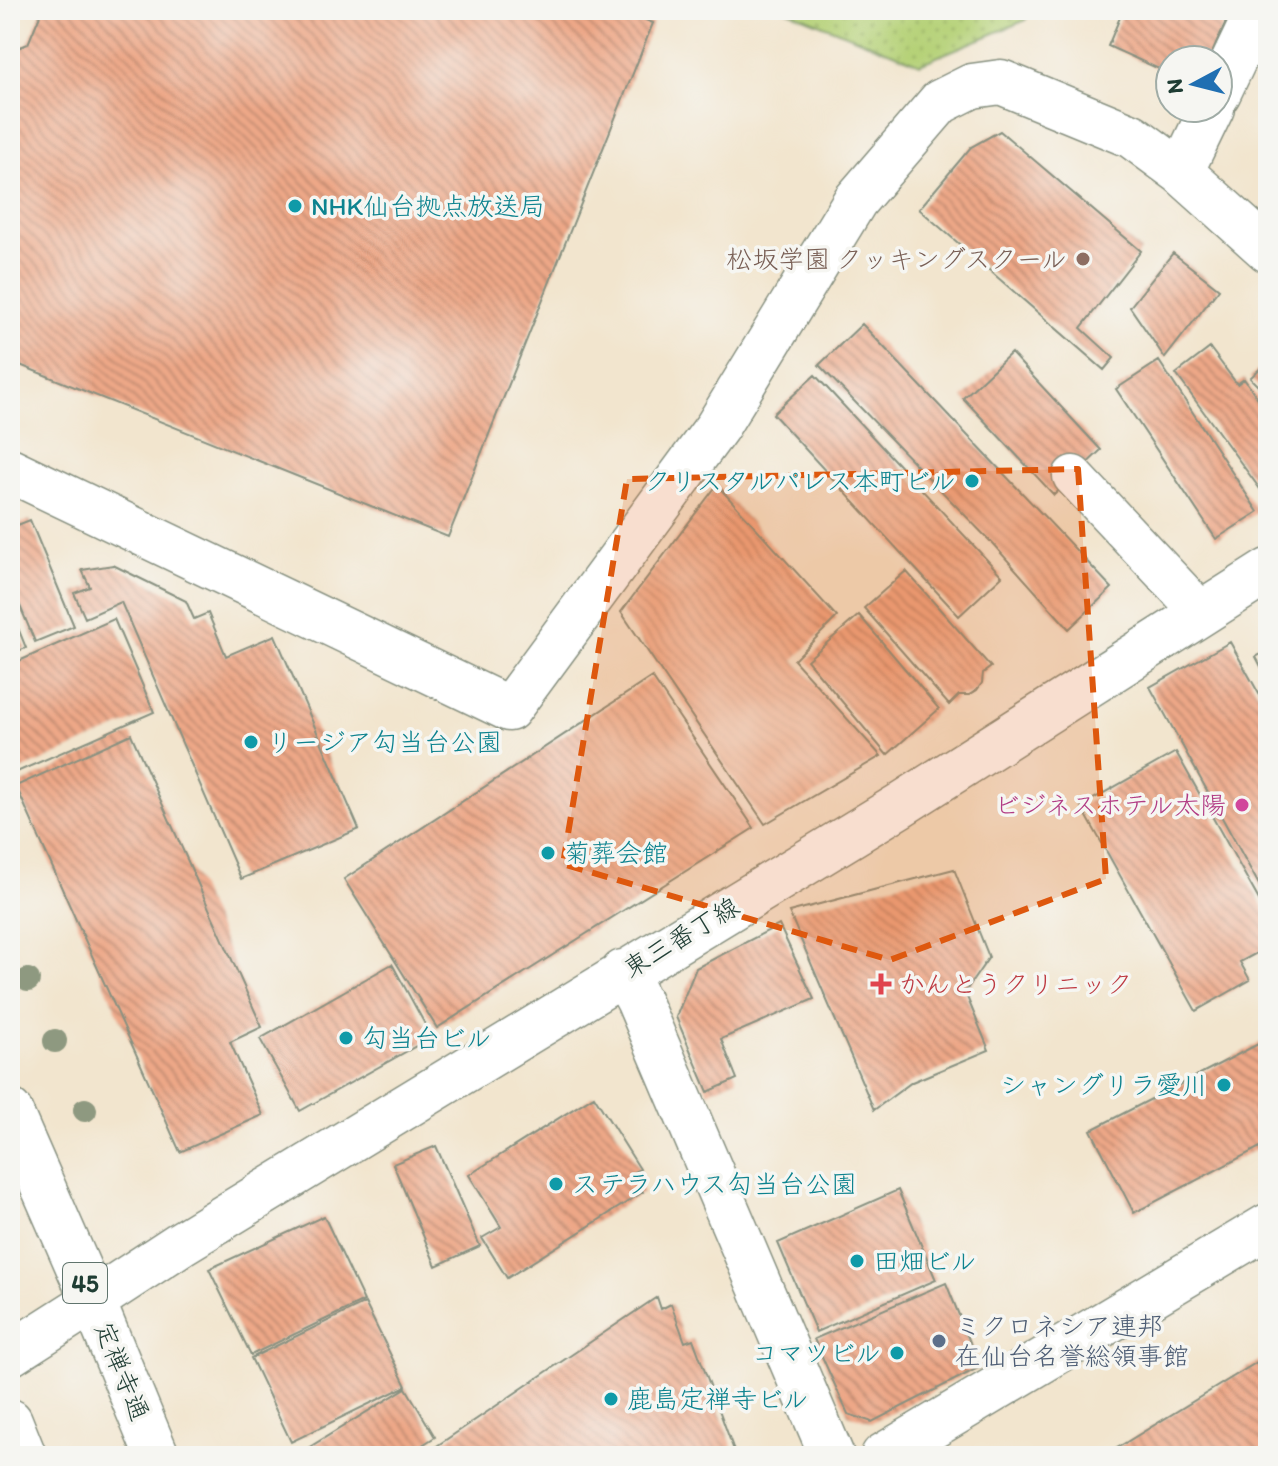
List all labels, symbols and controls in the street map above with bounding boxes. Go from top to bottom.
north arrow [1154,44,1234,124]
text: N [1160,77,1189,95]
place label: NHK仙台拠点放送局 [311,190,545,222]
marker: NHK仙台拠点放送局 [286,197,304,215]
place label: 松坂学園 クッキングスクール [726,243,1067,275]
marker: 松坂学園 クッキングスクール [1074,250,1092,268]
place label: クリスタルパレス本町ビル [645,465,956,497]
marker: クリスタルパレス本町ビル [963,472,981,490]
place label: リージア勾当台公園 [267,726,502,758]
marker: リージア勾当台公園 [242,733,260,751]
place label: ビジネスホテル太陽 [994,789,1226,821]
marker: ビジネスホテル太陽 [1233,796,1251,814]
place label: 菊葬会館 [564,837,668,869]
marker: 菊葬会館 [539,844,557,862]
street label: 東三番丁線 [617,890,745,984]
place label: かんとうクリニック [899,968,1132,1000]
marker: かんとうクリニック [870,973,892,995]
place label: 勾当台ビル [362,1022,491,1054]
marker: 勾当台ビル [337,1029,355,1047]
place label: シャングリラ愛川 [1000,1069,1208,1101]
marker: シャングリラ愛川 [1215,1076,1233,1094]
place label: ステラハウス勾当台公園 [572,1168,857,1200]
marker: ステラハウス勾当台公園 [547,1175,565,1193]
place label: 田畑ビル [873,1245,976,1277]
marker: 田畑ビル [848,1252,866,1270]
road number: 45 [63,1263,107,1303]
place label: ミクロネシア連邦 在仙台名誉総領事館 [955,1310,1189,1372]
street label: 定禅寺通 [88,1317,156,1425]
marker: ミクロネシア連邦 在仙台名誉総領事館 [930,1332,948,1350]
place label: コマツビル [752,1337,881,1369]
marker: コマツビル [888,1344,906,1362]
place label: 鹿島定禅寺ビル [627,1383,808,1415]
marker: 鹿島定禅寺ビル [602,1390,620,1408]

